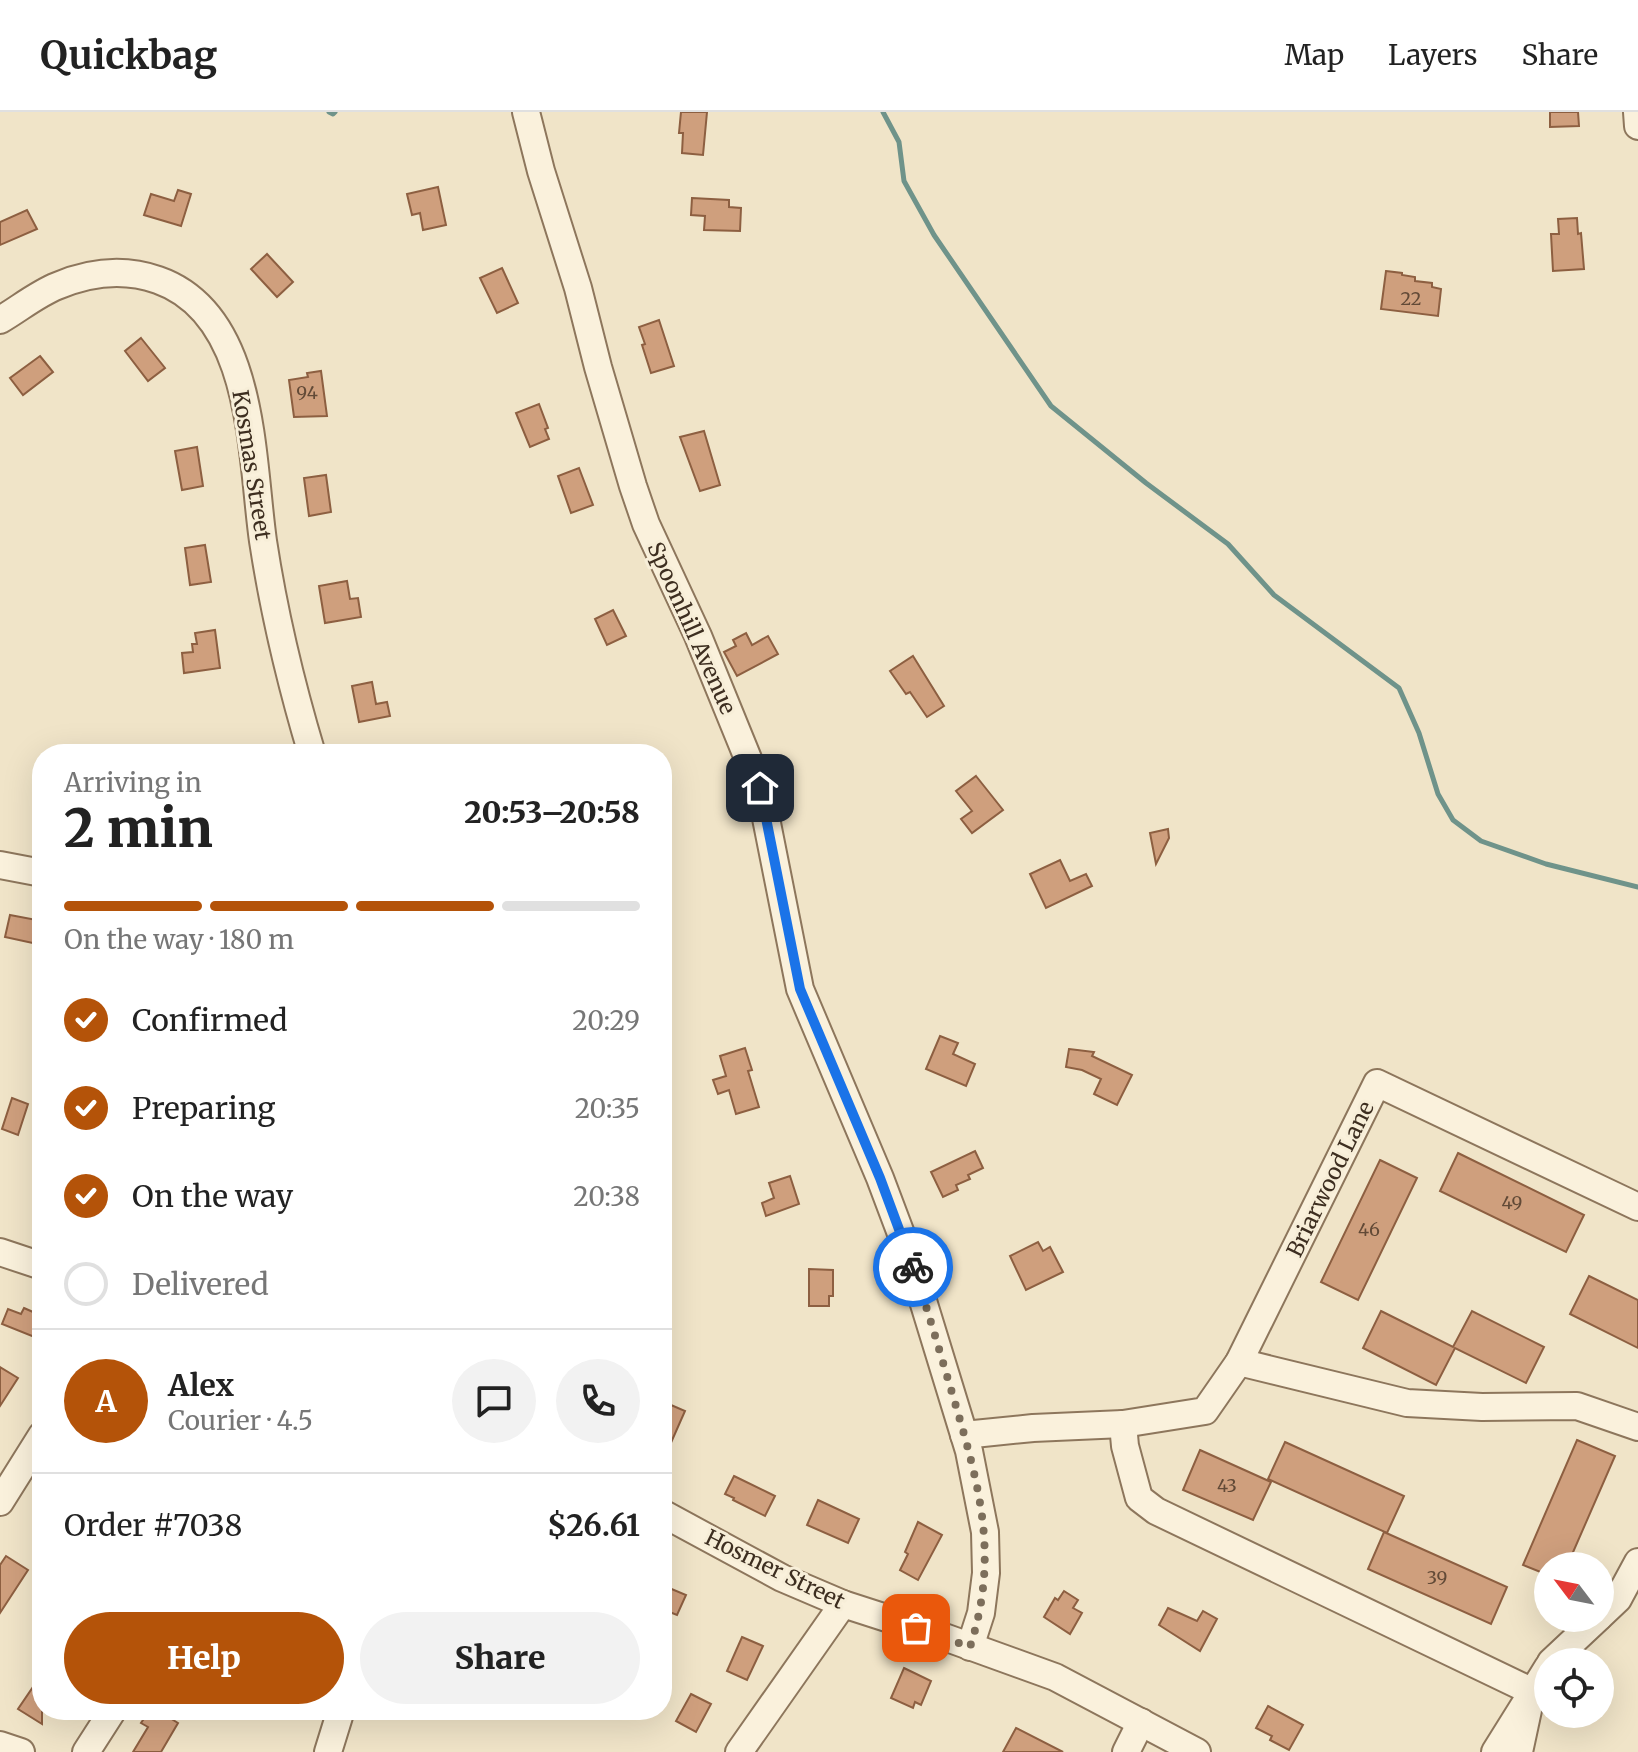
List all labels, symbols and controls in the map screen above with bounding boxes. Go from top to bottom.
text: Quickbag [40,32,217,79]
text: Map [1284,37,1344,73]
text: Layers [1388,37,1477,73]
text: Share [1521,37,1598,73]
house number: 22 [1400,287,1422,310]
house number: 94 [296,381,318,404]
street label: Kosmas Street [226,388,278,542]
street label: Spoonhill Avenue [642,538,742,718]
pin [726,754,794,822]
text: Arriving in [64,766,202,799]
icon: home [738,766,782,810]
text: 20:53–20:58 [464,793,640,831]
text: 2 min [64,796,213,861]
text: On the way · 180 m [64,923,294,956]
icon: check [64,998,108,1042]
text: Confirmed [132,1001,287,1039]
text: 20:29 [572,1004,640,1037]
icon: check [64,1086,108,1130]
text: Preparing [132,1089,275,1127]
text: 20:35 [575,1092,640,1125]
street label: Briarwood Lane [1280,1097,1380,1261]
icon: check [64,1174,108,1218]
text: On the way [132,1177,293,1215]
text: 20:38 [573,1180,640,1213]
house number: 49 [1502,1191,1522,1214]
house number: 46 [1358,1218,1380,1241]
courier [873,1227,953,1307]
icon: bike [891,1245,935,1289]
text: Delivered [132,1265,269,1303]
button: chat [452,1359,536,1443]
button: phone [556,1359,640,1443]
text: Alex [168,1366,234,1404]
text: A [95,1382,117,1420]
text: Courier · 4.5 [168,1404,313,1437]
house number: 43 [1217,1474,1237,1497]
text: Order #7038 [64,1506,242,1544]
text: $26.61 [547,1506,640,1544]
street label: Hosmer Street [701,1523,850,1615]
north arrow [1534,1552,1614,1632]
map controls [1534,1552,1614,1728]
house number: 39 [1427,1566,1447,1589]
pin [882,1594,950,1662]
icon: bag [894,1606,938,1650]
button: Help [64,1612,344,1704]
button: Share [360,1612,640,1704]
button: locate [1534,1648,1614,1728]

